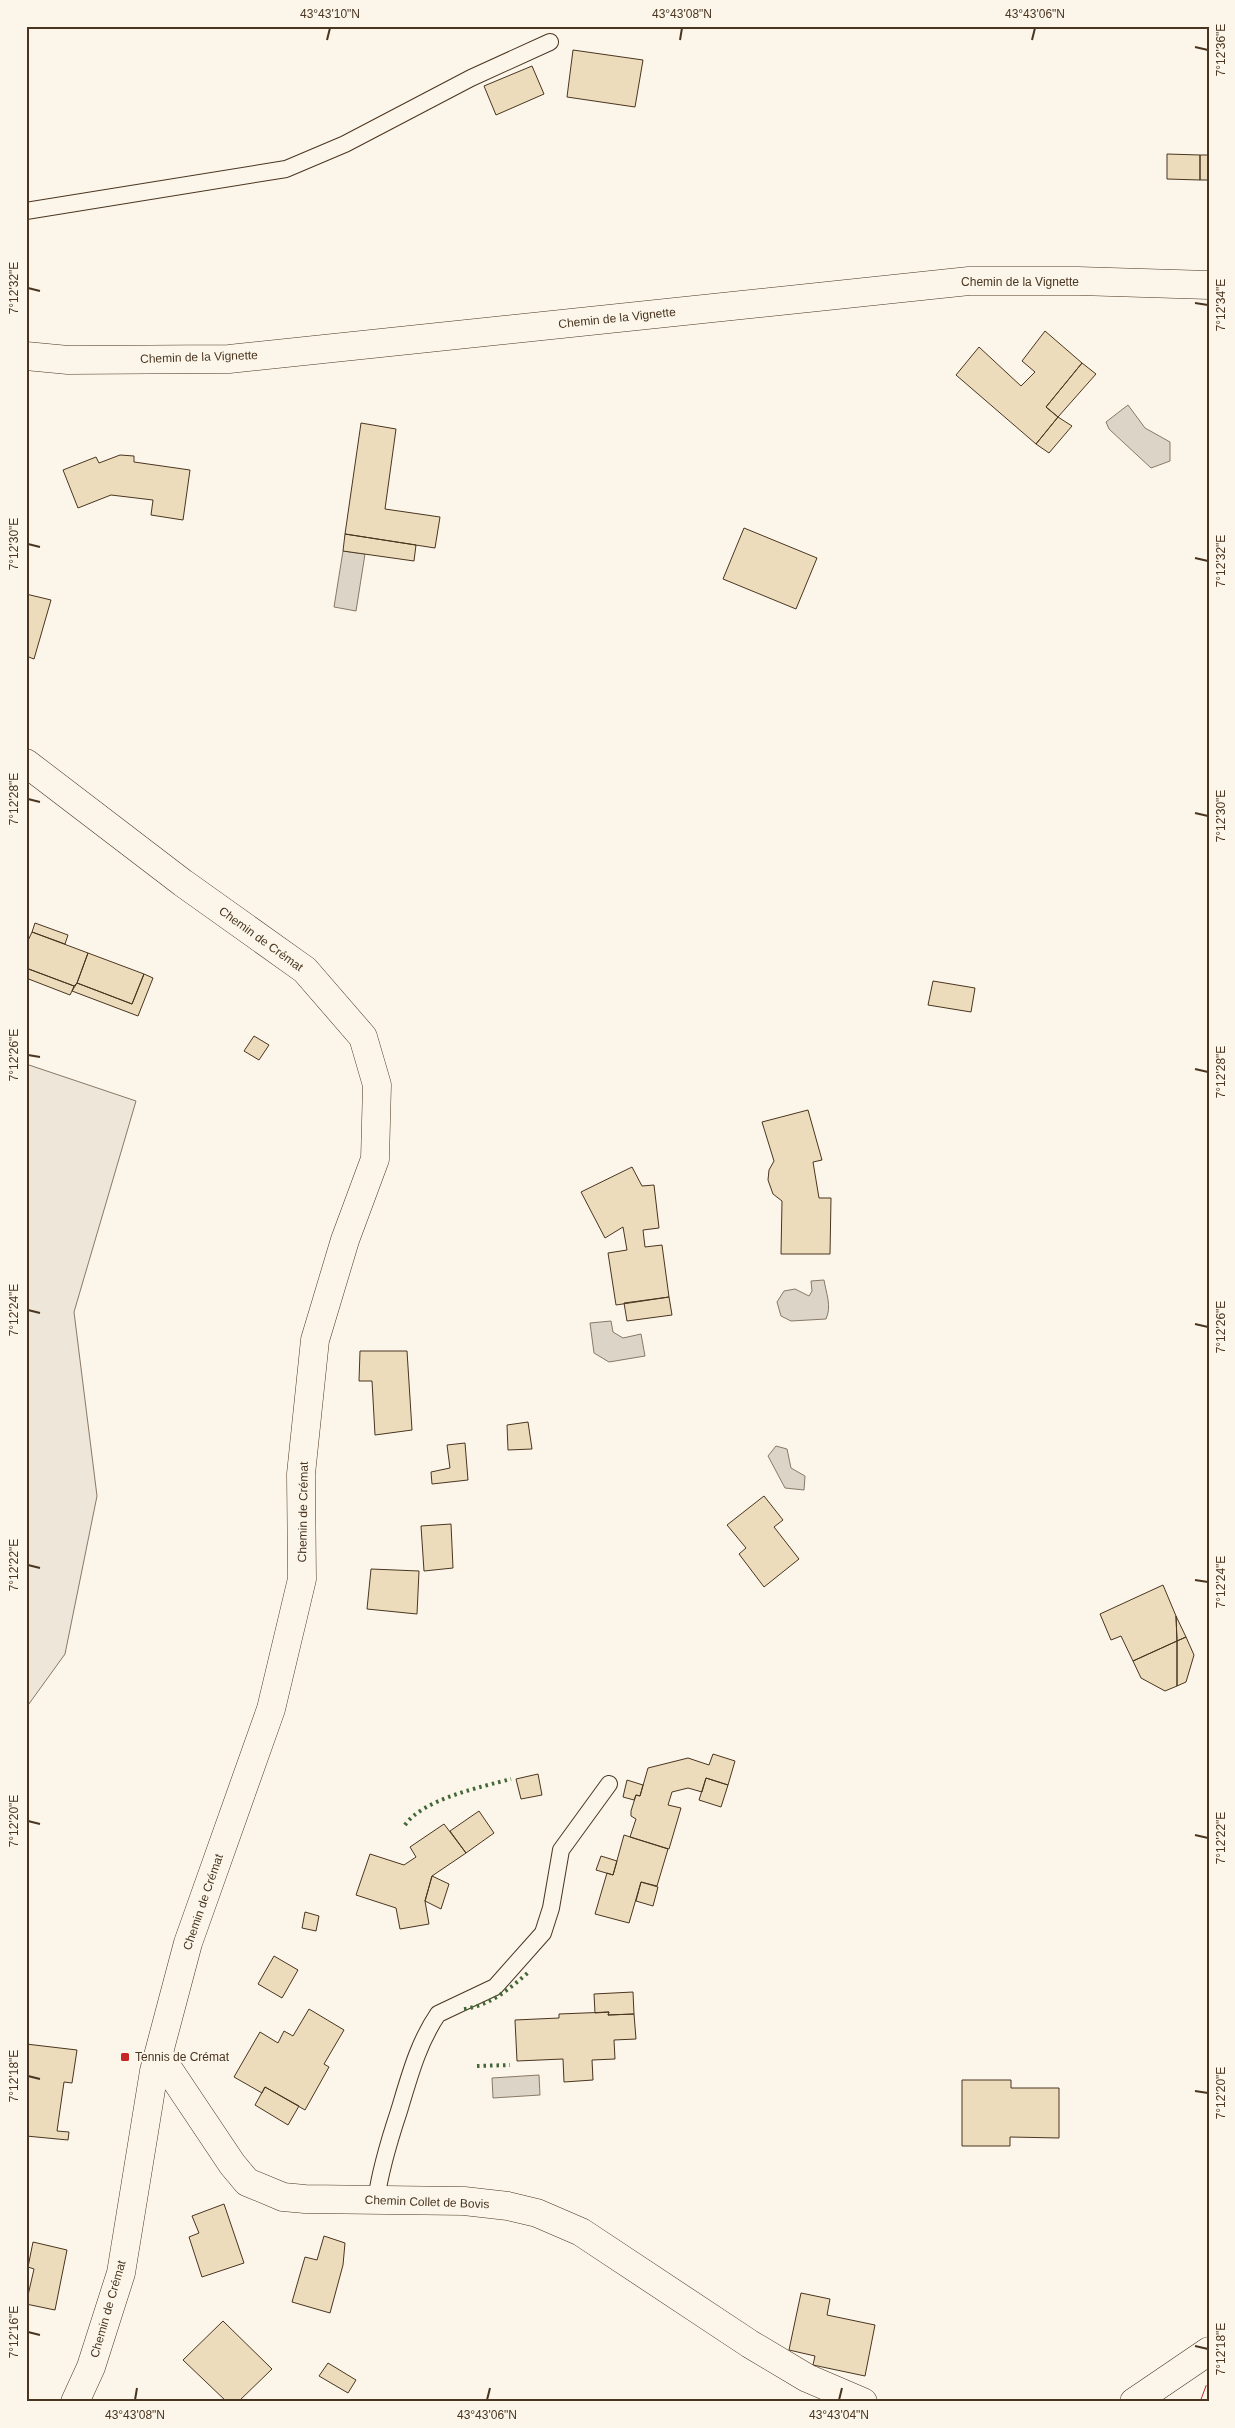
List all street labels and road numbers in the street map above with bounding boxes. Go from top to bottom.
street label: Chemin de la Vignette [961,275,1079,289]
street label: Chemin de la Vignette [558,305,677,331]
street label: Chemin de la Vignette [140,348,258,366]
street label: Chemin de Crémat [216,904,306,975]
street label: Chemin de Crémat [295,1461,311,1562]
street label: Chemin de Crémat [180,1851,226,1952]
street label: Chemin Collet de Bovis [364,2193,490,2211]
street label: Chemin de Crémat [87,2258,129,2359]

